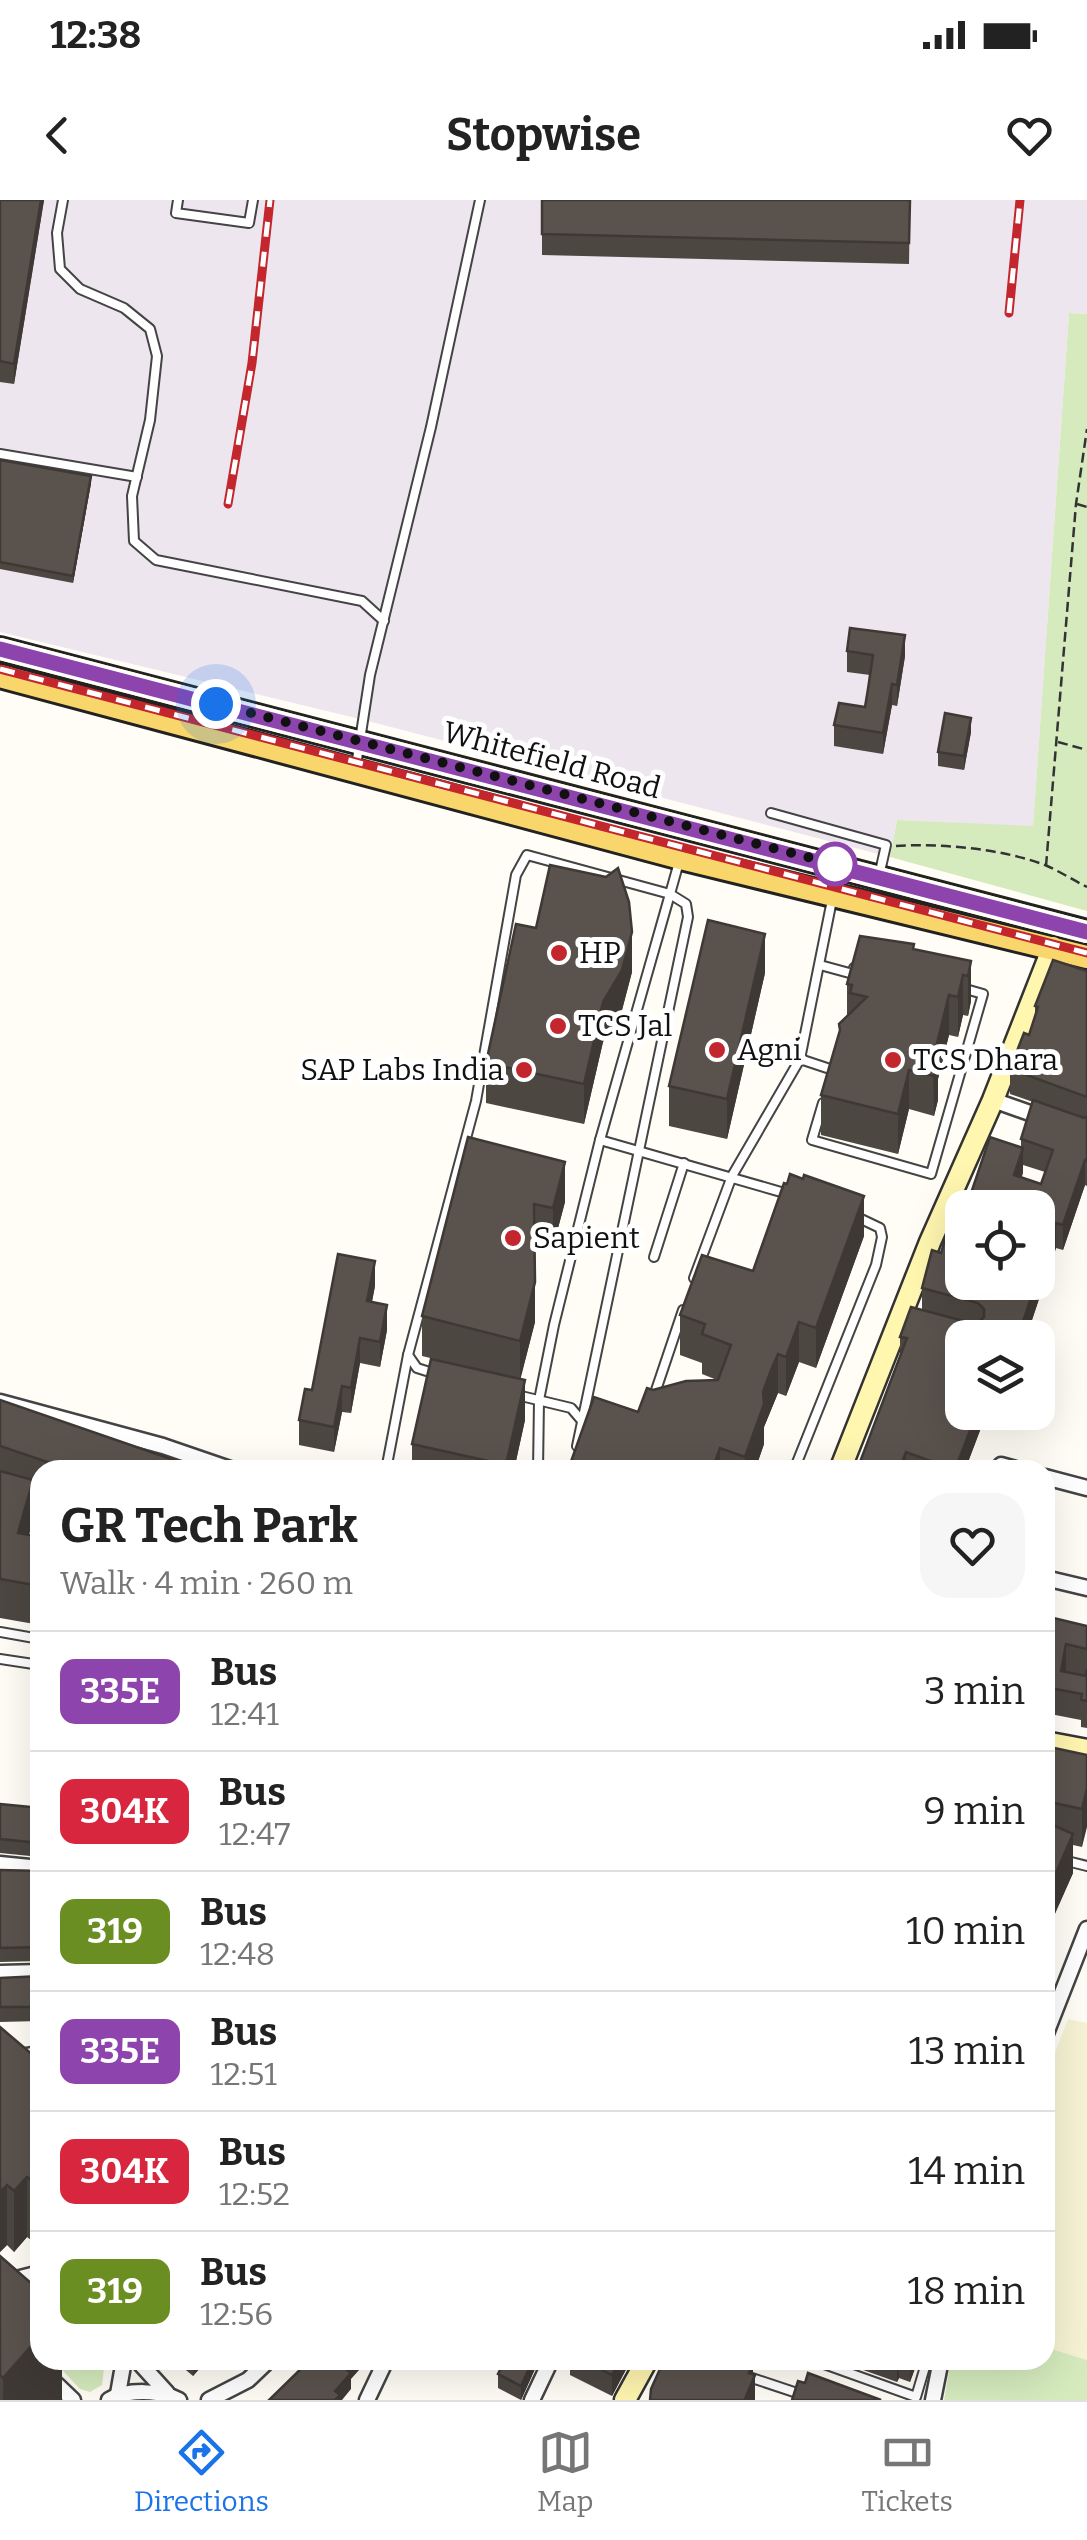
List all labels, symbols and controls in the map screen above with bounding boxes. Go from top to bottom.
text: 12:38 [50,12,141,58]
icon: back [30,108,85,163]
text: Stopwise [446,108,641,162]
icon: heart [1002,108,1057,163]
your location [191,679,241,729]
street label: Whitefield Road [439,714,665,806]
unlabelled marker [814,843,856,885]
place label: HP [579,935,621,971]
marker: HP [548,942,570,964]
place label: TCS Jal [578,1008,672,1044]
marker: TCS Jal [547,1015,569,1037]
place label: Agni [737,1032,802,1068]
marker: Agni [706,1039,728,1061]
place label: TCS Dhara [913,1042,1058,1078]
marker: TCS Dhara [882,1049,904,1071]
place label: SAP Labs India [300,1052,504,1088]
marker: SAP Labs India [513,1059,535,1081]
map controls [945,1190,1055,1430]
button: locate [945,1190,1055,1300]
place label: Sapient [533,1220,640,1256]
marker: Sapient [502,1227,524,1249]
button: layers [945,1320,1055,1430]
button: heart [920,1493,1025,1598]
text: GR Tech Park [60,1497,358,1555]
text: Walk · 4 min · 260 m [60,1564,353,1602]
text: Bus [210,1649,277,1695]
text: 3 min [924,1668,1025,1714]
text: 335E [80,1670,160,1712]
text: 12:41 [210,1695,279,1733]
text: Bus [219,1769,286,1815]
text: 9 min [924,1788,1025,1834]
text: 304K [80,1790,169,1832]
text: 12:47 [219,1815,290,1853]
text: Bus [200,1889,267,1935]
text: 10 min [906,1908,1025,1954]
text: 319 [87,1910,143,1952]
text: 12:48 [200,1935,275,1973]
text: Bus [210,2009,277,2055]
text: 13 min [909,2028,1025,2074]
text: 335E [80,2030,160,2072]
text: 12:51 [210,2055,277,2093]
text: Bus [219,2129,286,2175]
text: 14 min [908,2148,1025,2194]
text: 304K [80,2150,169,2192]
text: 12:52 [219,2175,290,2213]
text: Bus [200,2249,267,2295]
text: 18 min [908,2268,1025,2314]
text: 319 [87,2270,143,2312]
text: 12:56 [200,2295,273,2333]
tab: Directions [134,2425,269,2518]
tab: Map [537,2425,593,2518]
tab: Tickets [862,2425,953,2518]

